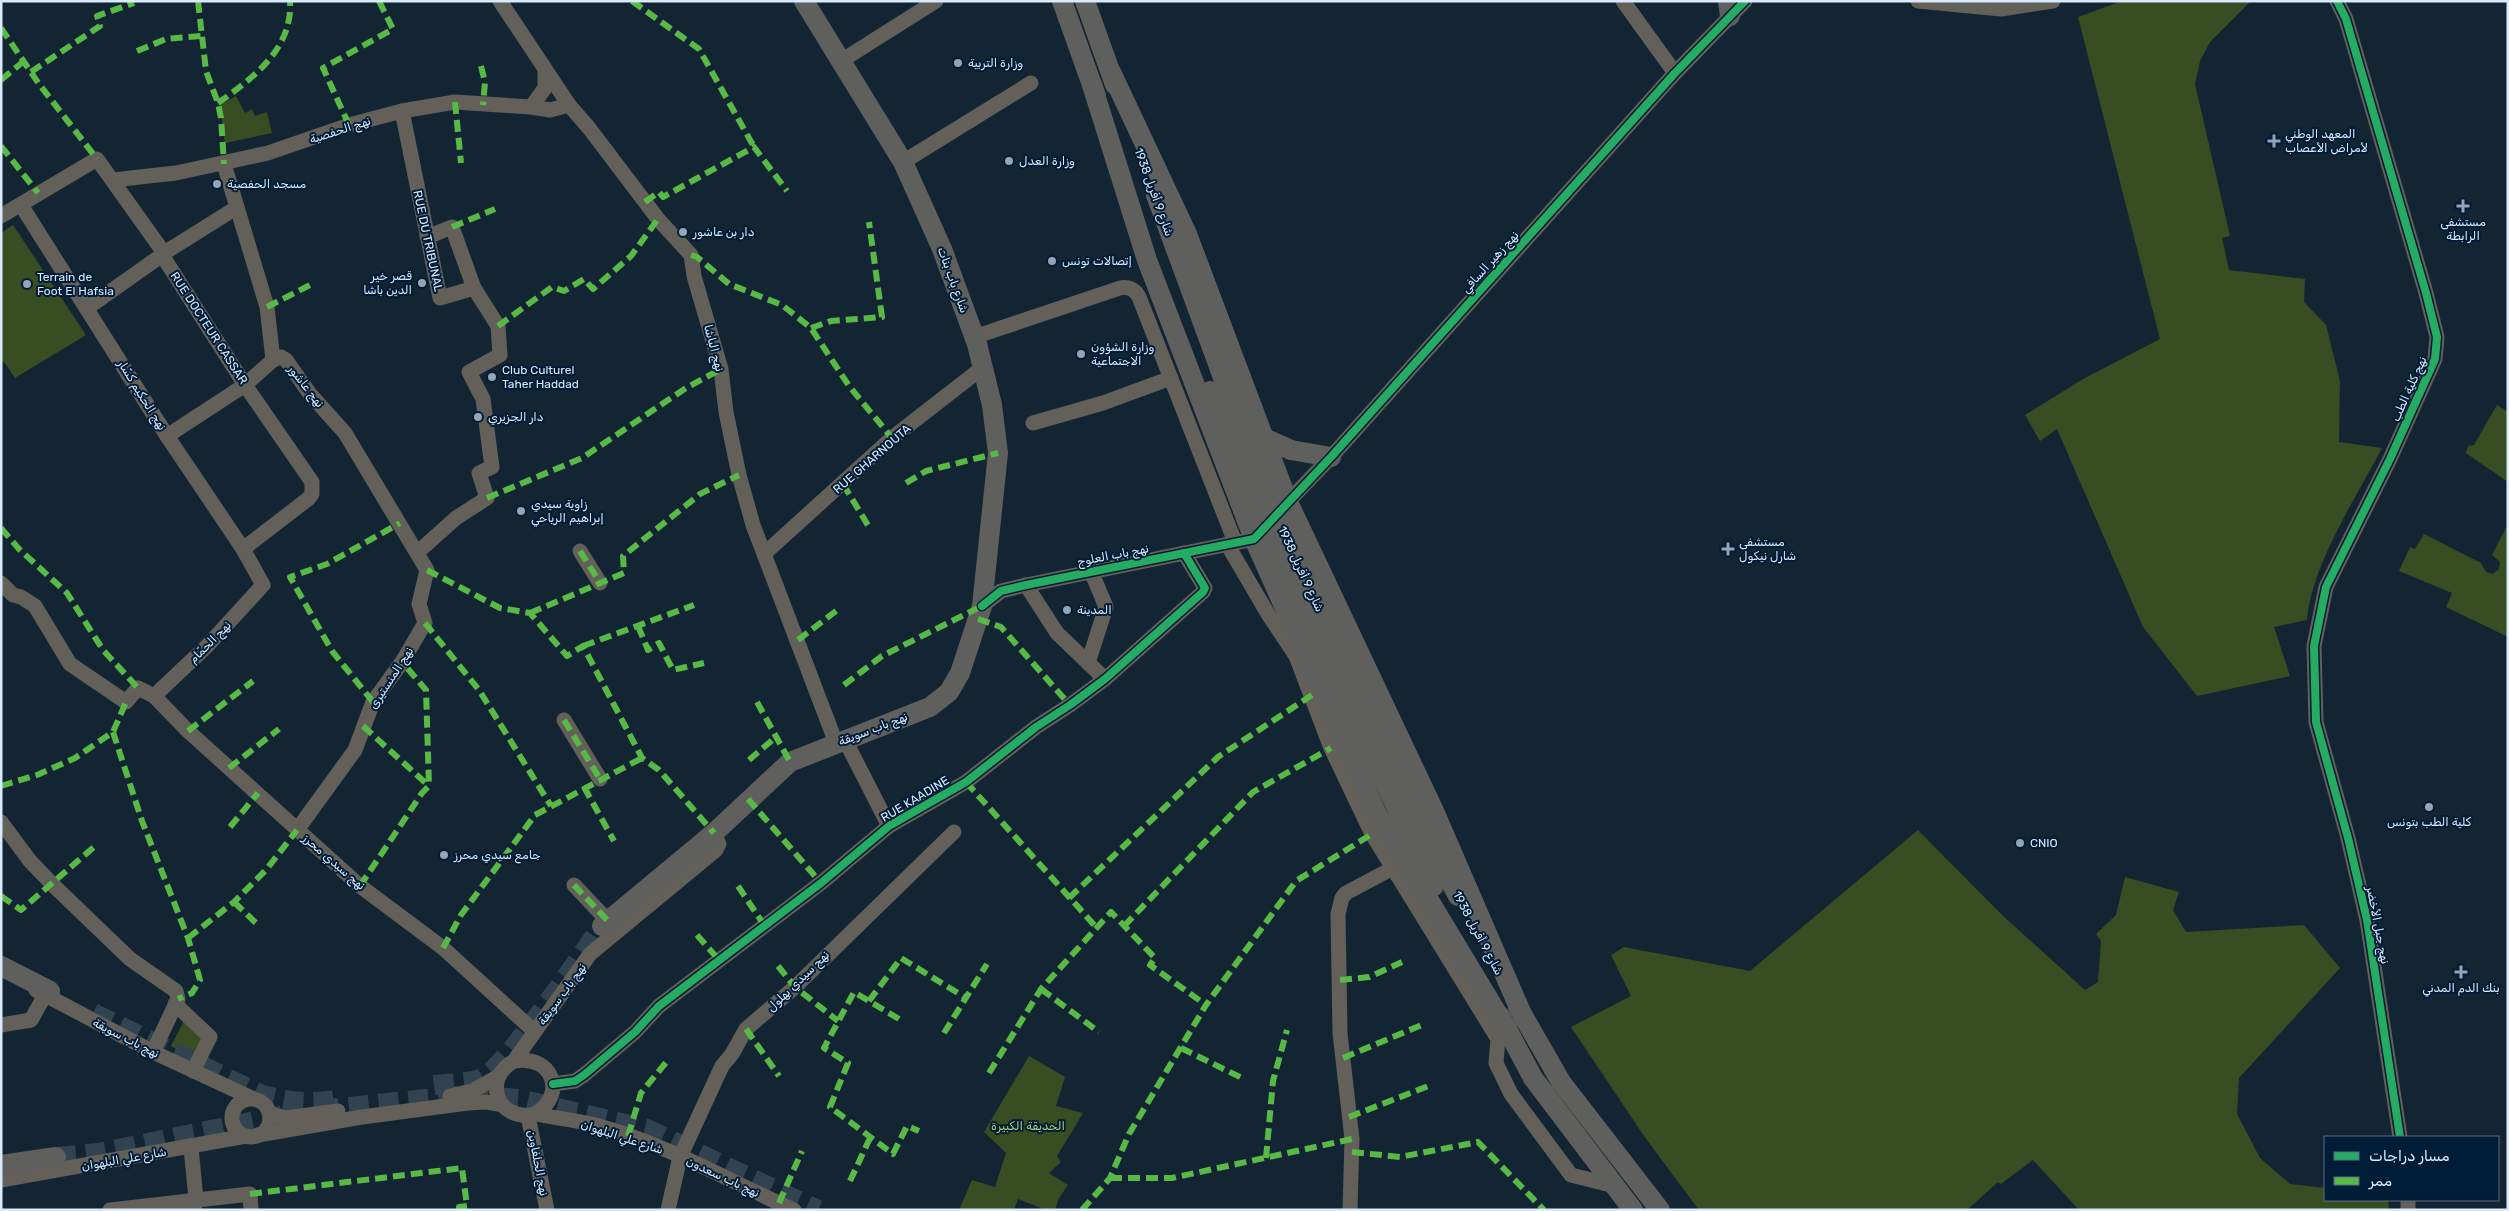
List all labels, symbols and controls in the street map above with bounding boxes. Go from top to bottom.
place label: وزارة التربية [968,56,1023,71]
marker: وزارة التربية [952,57,964,69]
street label: نهج الحفصية [308,114,373,148]
place label: المعهد الوطني لأمراض الأعصاب [2285,127,2368,156]
marker: المعهد الوطني لأمراض الأعصاب [2267,134,2281,148]
street label: شارع 9 أفريل 1938 [1130,146,1176,239]
place label: وزارة العدل [1019,154,1075,169]
marker: وزارة العدل [1003,155,1015,167]
place label: مسجد الحفصية [227,177,307,191]
marker: مسجد الحفصية [211,178,223,190]
street label: RUE DU TRIBUNAL [410,189,446,293]
marker: مستشفى الرابطة [2456,199,2470,213]
place label: مستشفى الرابطة [2440,215,2486,244]
place label: دار بن عاشور [692,225,755,240]
marker: دار بن عاشور [677,226,689,238]
street label: نهج زهير السافي [1458,228,1523,297]
street label: شارع باب بنات [933,245,971,316]
place label: إتصالات تونس [1062,254,1132,269]
marker: إتصالات تونس [1046,255,1058,267]
street label: RUE DOCTEUR CASSAR [167,269,251,387]
place label: قصر خير الدين باشا [363,269,412,297]
place label: Terrain de Foot El Hafsia [37,270,114,298]
marker: قصر خير الدين باشا [416,277,428,289]
marker: Terrain de Foot El Hafsia [21,278,33,290]
street label: نهج الباشا [699,323,727,374]
place label: وزارة الشؤون الاجتماعية [1091,340,1155,368]
marker: وزارة الشؤون الاجتماعية [1075,348,1087,360]
street label: نهج كلية الطب [2388,354,2431,425]
street label: نهج الحكيم كسّار [112,356,169,434]
street label: نهج عاشور [283,361,327,411]
place label: Club Culturel Taher Haddad [502,363,579,391]
marker: Club Culturel Taher Haddad [486,371,498,383]
place label: دار الجزيري [488,410,544,425]
marker: دار الجزيري [472,411,484,423]
street label: RUE GHARNOUTA [830,422,914,496]
place label: زاوية سيدي إبراهيم الرياحي [531,497,604,527]
marker: زاوية سيدي إبراهيم الرياحي [515,505,527,517]
street label: شارع 9 أفريل 1938 [1273,524,1327,615]
place label: مستشفى شارل نيكول [1739,535,1796,564]
street label: نهج باب العلوج [1076,541,1150,571]
marker: مستشفى شارل نيكول [1721,542,1735,556]
place label: المدينة [1077,603,1112,617]
marker: المدينة [1061,604,1073,616]
street label: نهج الحمّام [186,618,235,667]
street label: نهج المنستيرى [366,644,418,713]
street label: نهج باب سويقة [836,709,910,750]
street label: RUE KAADINE [878,773,952,825]
marker: كلية الطب بتونس [2423,801,2435,813]
place label: كلية الطب بتونس [2387,815,2472,830]
street label: نهج سيدي محرز [298,830,368,895]
place label: CNIO [2030,836,2058,850]
marker: CNIO [2014,837,2026,849]
place label: جامع سيدي محرز [453,848,541,864]
marker: جامع سيدي محرز [438,849,450,861]
street label: نهج جبل الأخضر [2361,884,2392,966]
street label: شارع 9 أفريل 1938 [1448,889,1506,978]
street label: نهج سيدي بهلول [764,948,834,1016]
street label: نهج باب سويقة [535,960,591,1029]
marker: بنك الدم المدني [2454,965,2468,979]
place label: بنك الدم المدني [2422,981,2500,997]
street label: نهج باب سويقة [89,1015,162,1063]
street label: شارع علي البلهوان [578,1117,665,1159]
park label: الحديقة الكبيرة [991,1119,1065,1134]
street label: نهج الحلفاوين [523,1129,551,1198]
legend [2324,1136,2499,1201]
street label: شارع علي البلهوان [80,1145,168,1175]
text: مسار دراجات [2369,1147,2450,1165]
street label: نهج باب سعدون [683,1154,762,1202]
text: ممر [2368,1172,2392,1190]

